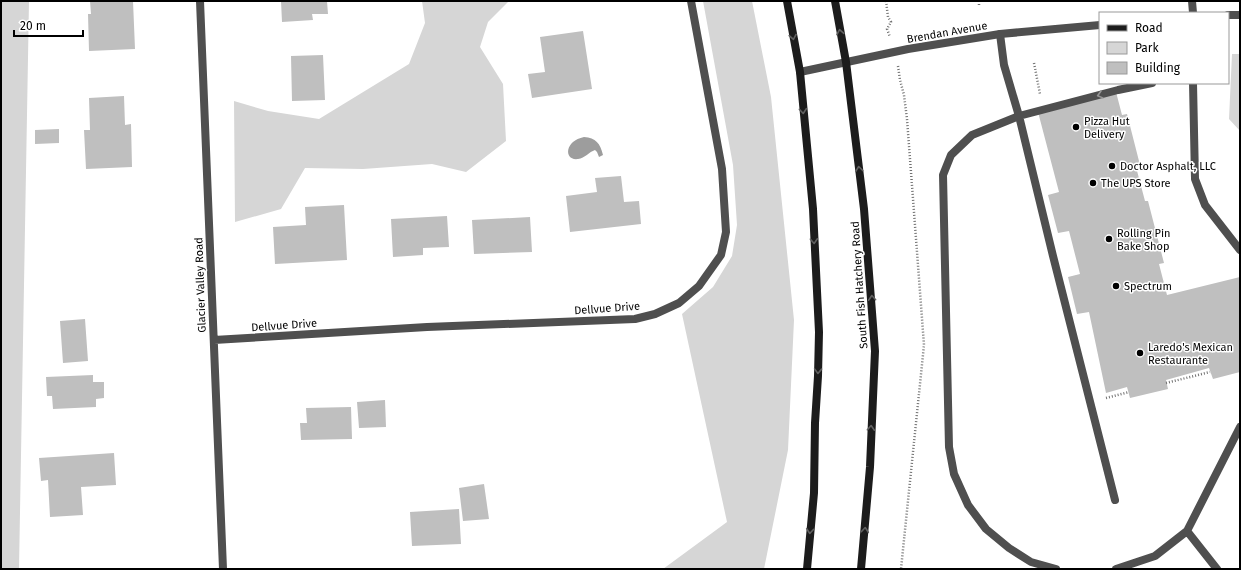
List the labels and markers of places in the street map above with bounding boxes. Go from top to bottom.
place label: Pizza Hut Delivery [1084,115,1130,141]
marker: Pizza Hut Delivery [1071,122,1081,132]
place label: Doctor Asphalt, LLC [1120,160,1216,173]
marker: Doctor Asphalt, LLC [1107,161,1117,171]
place label: The UPS Store [1101,177,1171,190]
marker: The UPS Store [1088,178,1098,188]
place label: Rolling Pin Bake Shop [1117,227,1170,253]
marker: Rolling Pin Bake Shop [1104,234,1114,244]
place label: Spectrum [1124,280,1172,293]
marker: Spectrum [1111,281,1121,291]
place label: Laredo's Mexican Restaurante [1148,341,1233,367]
marker: Laredo's Mexican Restaurante [1135,348,1145,358]

